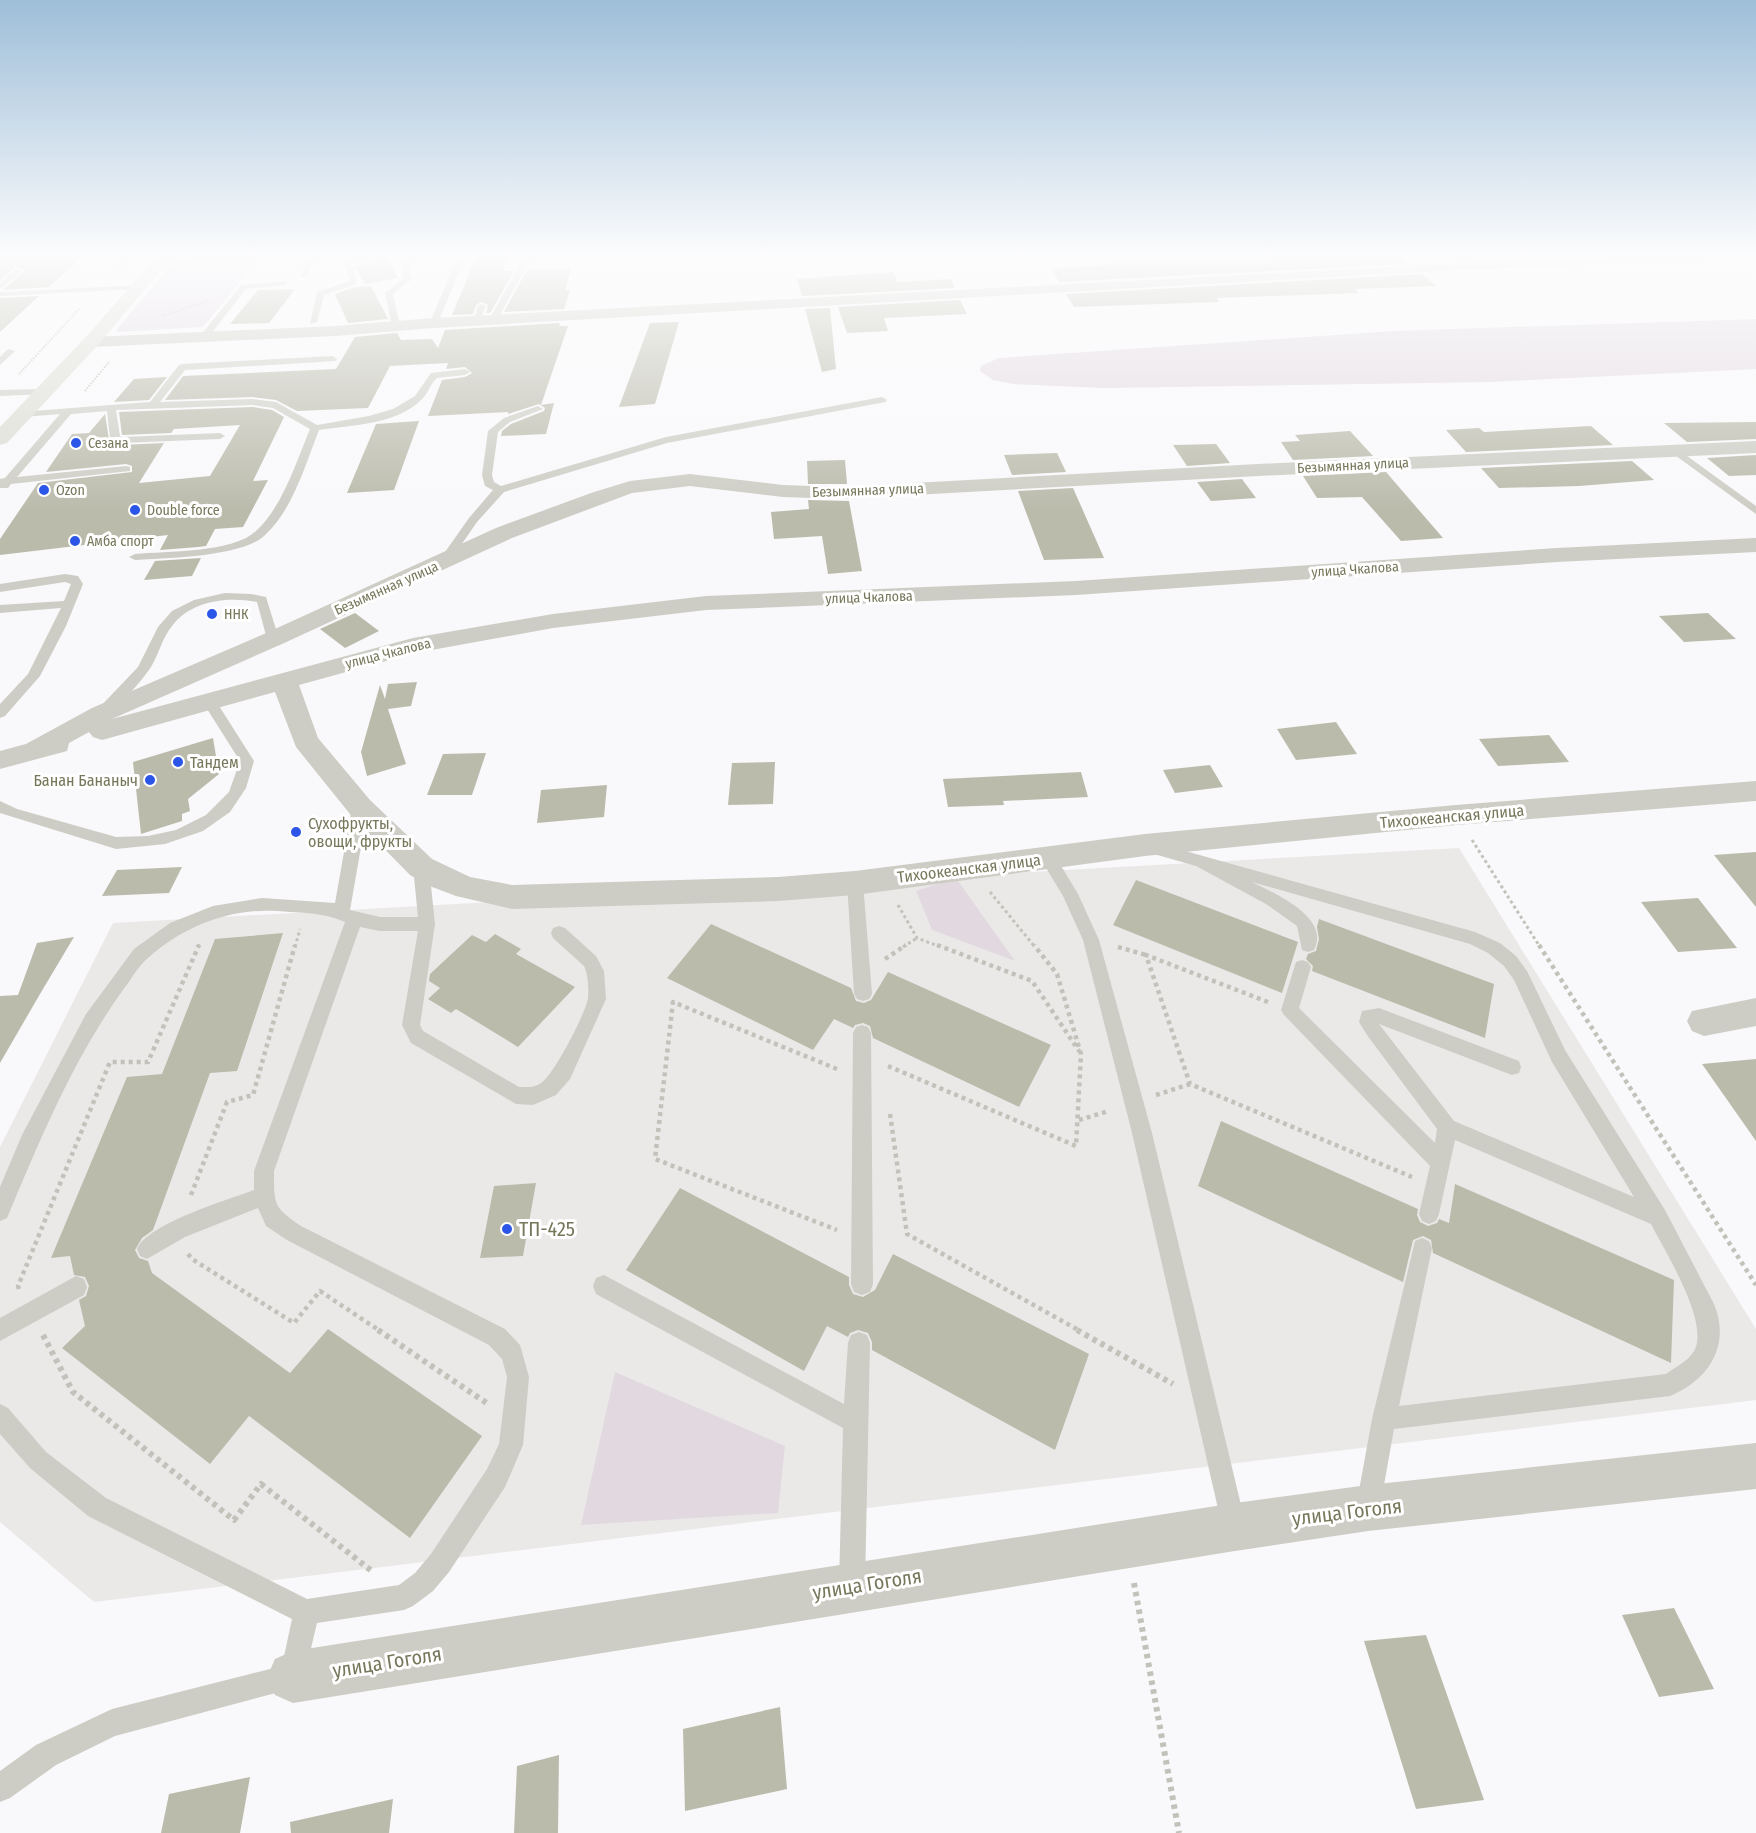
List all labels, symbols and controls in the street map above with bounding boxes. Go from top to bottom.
place label: Сезана [88,435,129,452]
marker: Сезана [69,436,83,450]
street label: Безымянная улица [1297,454,1410,477]
street label: Безымянная улица [812,480,924,501]
place label: Ozon [56,482,85,499]
marker: Ozon [37,483,51,497]
place label: Double force [147,502,220,519]
marker: Double force [128,503,142,517]
place label: Амба спорт [87,533,154,550]
marker: Амба спорт [68,534,82,548]
street label: Безымянная улица [332,558,441,619]
street label: улица Чкалова [1311,558,1399,581]
street label: улица Чкалова [825,587,913,608]
place label: ННК [224,606,249,623]
marker: ННК [205,607,219,621]
street label: улица Чкалова [344,635,433,672]
place label: Тандем [190,753,239,772]
marker: Тандем [171,755,185,769]
place label: Банан Бананыч [33,771,138,790]
marker: Банан Бананыч [143,773,157,787]
street label: Тихоокеанская улица [1379,801,1525,832]
place label: Сухофрукты, овощи, фрукты [308,814,412,851]
marker: Сухофрукты, овощи, фрукты [289,825,303,839]
street label: Тихоокеанская улица [896,850,1042,887]
place label: ТП-425 [519,1217,575,1241]
marker: ТП-425 [500,1222,514,1236]
street label: улица Гоголя [1291,1493,1403,1531]
street label: улица Гоголя [811,1564,923,1604]
street label: улица Гоголя [331,1642,443,1682]

